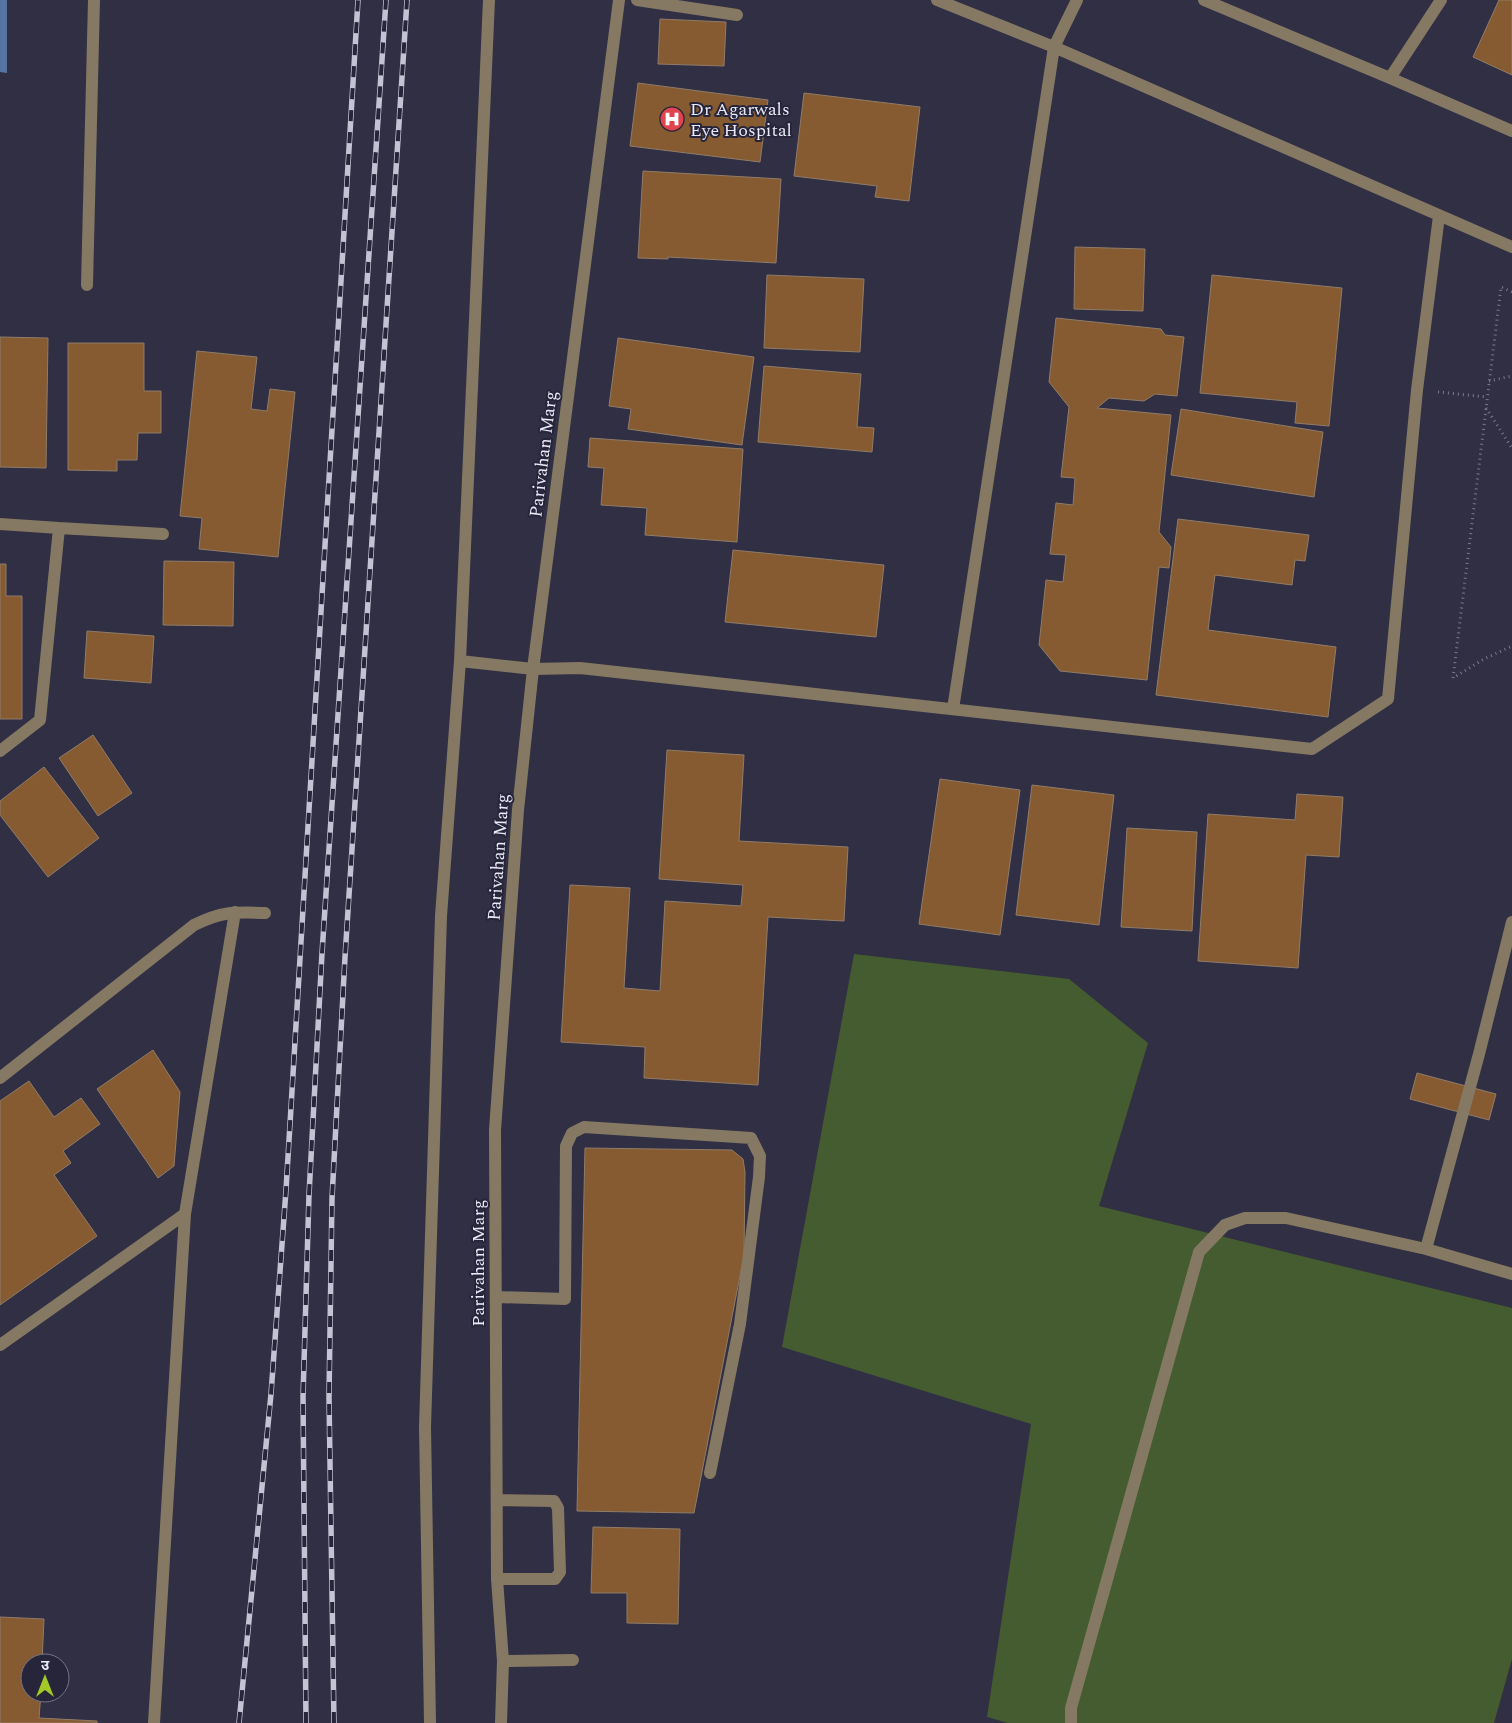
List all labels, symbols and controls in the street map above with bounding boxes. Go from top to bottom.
place label: Dr Agarwals Eye Hospital [690,96,792,144]
hospital icon: Dr Agarwals Eye Hospital [659,106,685,132]
street label: Parivahan Marg [522,389,565,519]
street label: Parivahan Marg [481,793,516,921]
street label: Parivahan Marg [465,1199,492,1327]
north arrow [20,1653,70,1703]
text: उ [41,1655,50,1676]

